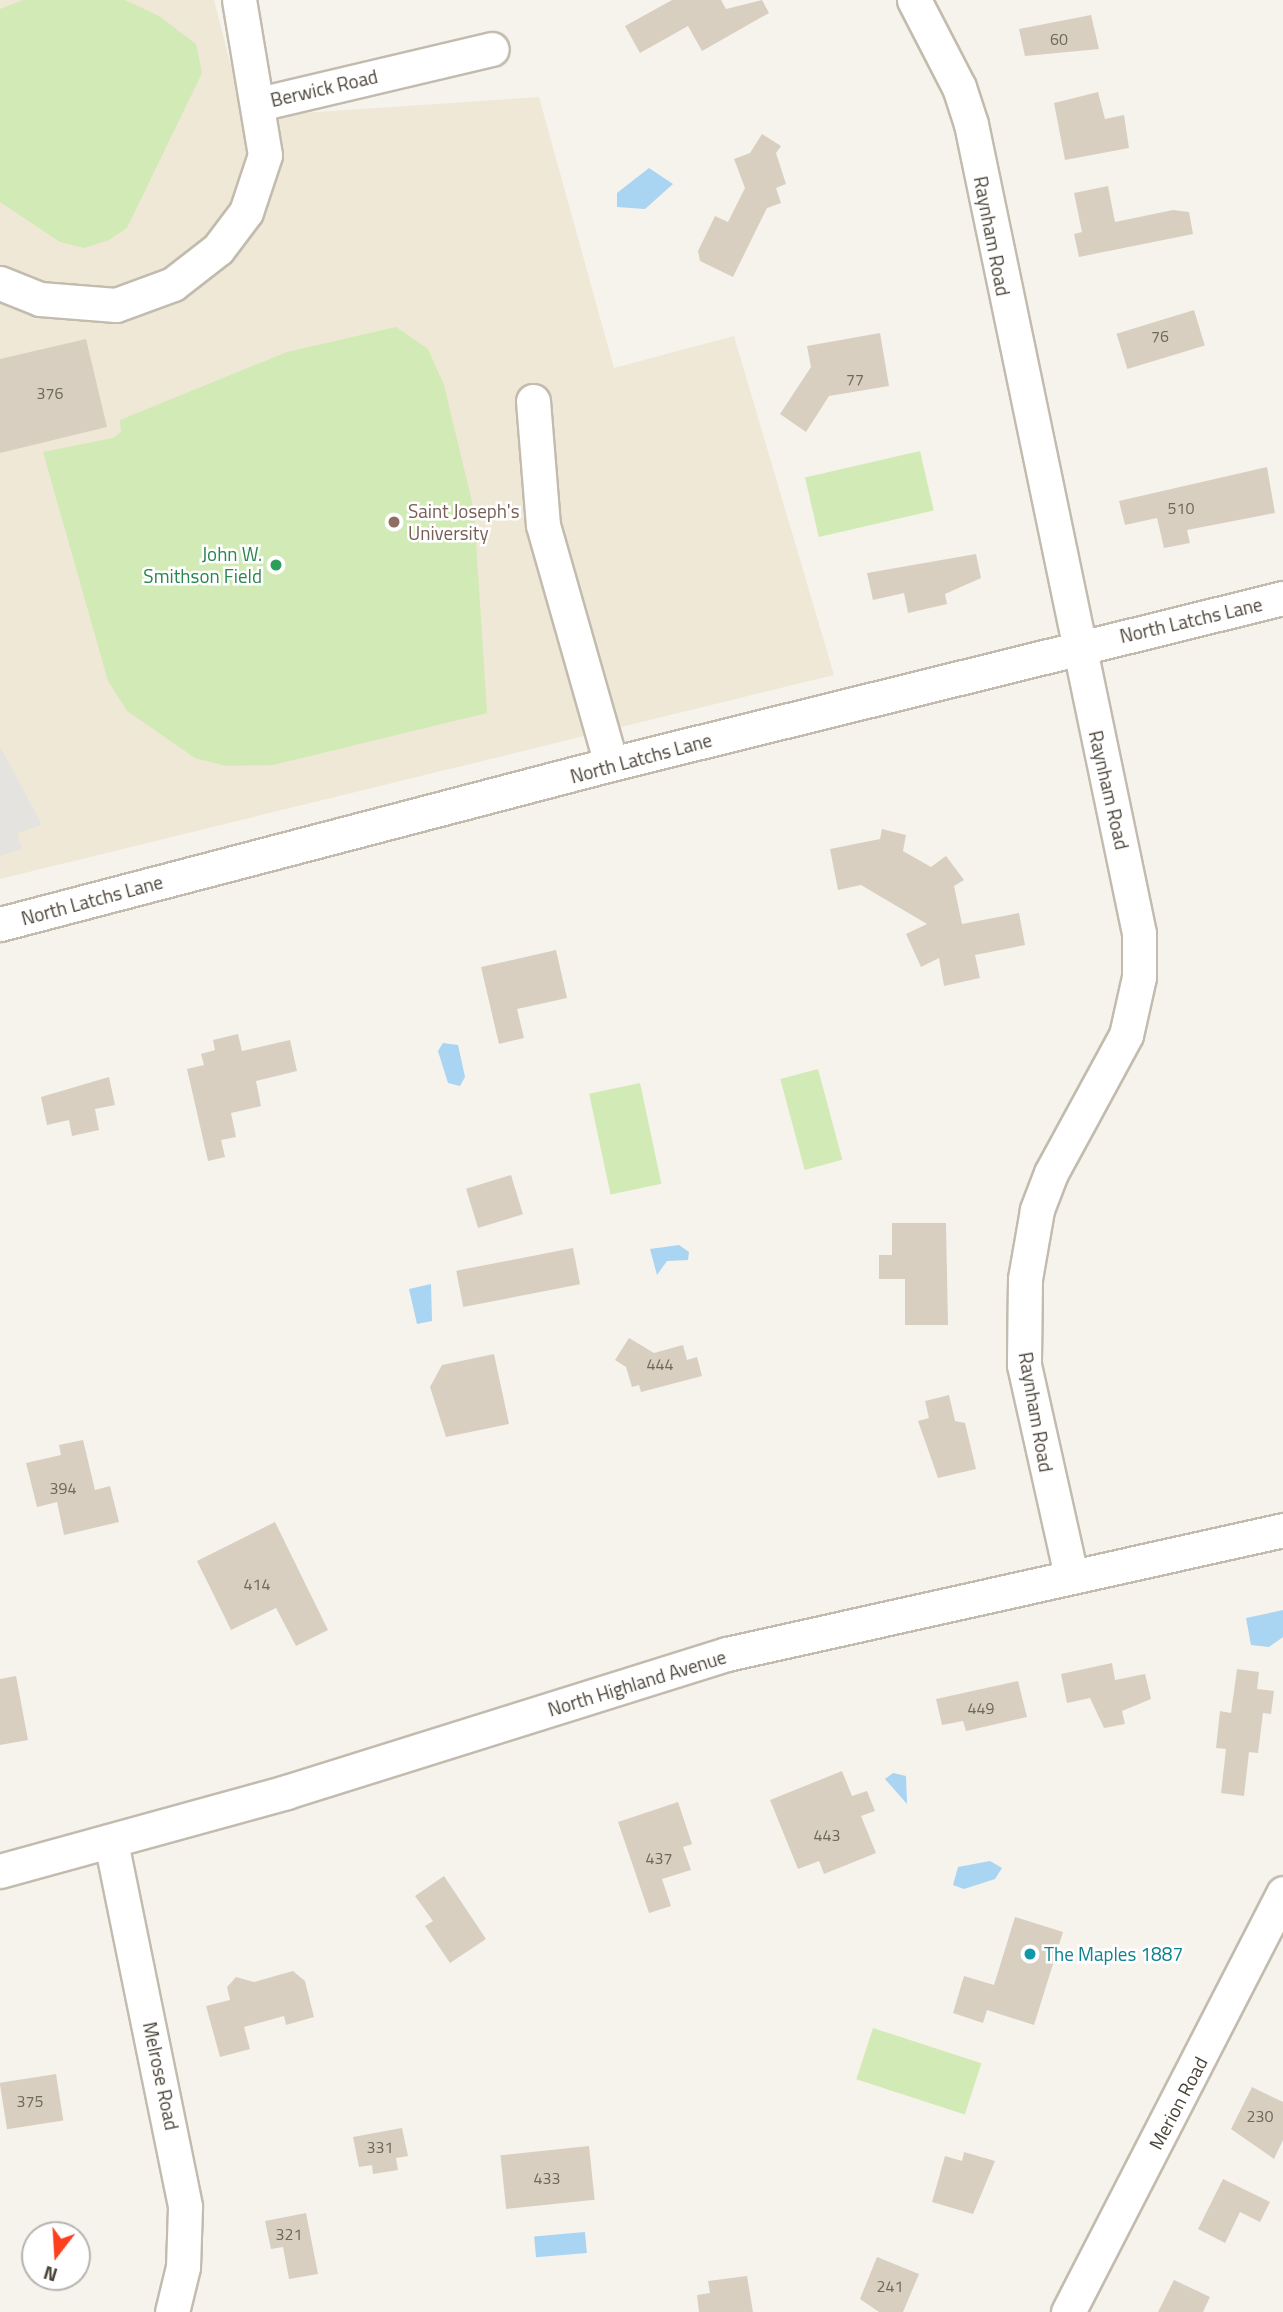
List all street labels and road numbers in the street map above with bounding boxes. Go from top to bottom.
street label: Berwick Road [268,65,380,111]
street label: Raynham Road [969,174,1015,298]
street label: North Latchs Lane [1117,593,1265,647]
street label: North Latchs Lane [568,728,714,788]
street label: Raynham Road [1084,728,1134,852]
street label: North Latchs Lane [19,870,165,930]
street label: Raynham Road [1014,1350,1058,1474]
street label: North Highland Avenue [545,1645,729,1721]
street label: Melrose Road [138,2020,184,2132]
street label: Merion Road [1144,2053,1212,2153]

